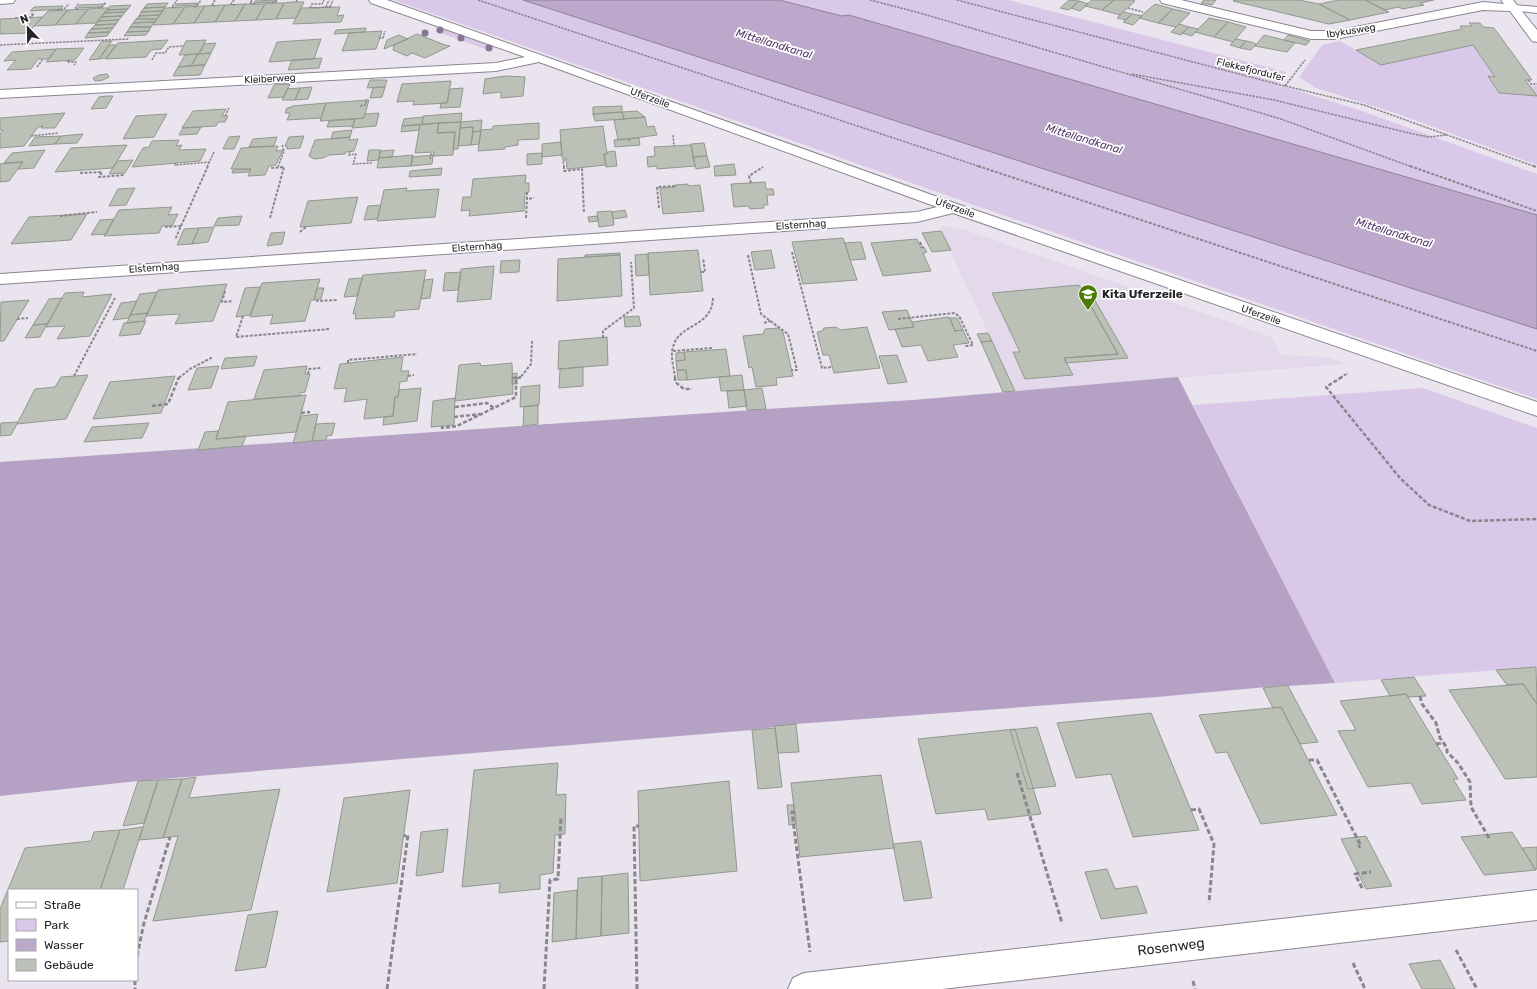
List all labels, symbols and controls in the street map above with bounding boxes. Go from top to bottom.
north arrow [8,8,48,48]
text: N [18,12,31,27]
street label: Ibykusweg [1326,21,1376,41]
water label: Mittellandkanal [734,26,814,62]
street label: Flekkefjordufer [1215,56,1287,84]
street label: Kleiberweg [244,72,296,86]
street label: Uferzeile [629,85,672,111]
water label: Mittellandkanal [1044,121,1124,157]
street label: Uferzeile [934,195,977,221]
water label: Mittellandkanal [1354,215,1434,251]
street label: Elsternhag [775,217,827,233]
street label: Elsternhag [451,239,503,255]
street label: Elsternhag [128,260,180,276]
school or university icon: Kita Uferzeile [1077,283,1099,311]
place label: Kita Uferzeile [1102,287,1183,301]
street label: Uferzeile [1240,303,1283,328]
legend [8,889,138,981]
text: Straße [44,898,81,912]
text: Park [44,918,70,932]
street label: Rosenweg [1136,934,1206,960]
text: Wasser [44,938,84,952]
text: Gebäude [44,958,94,972]

